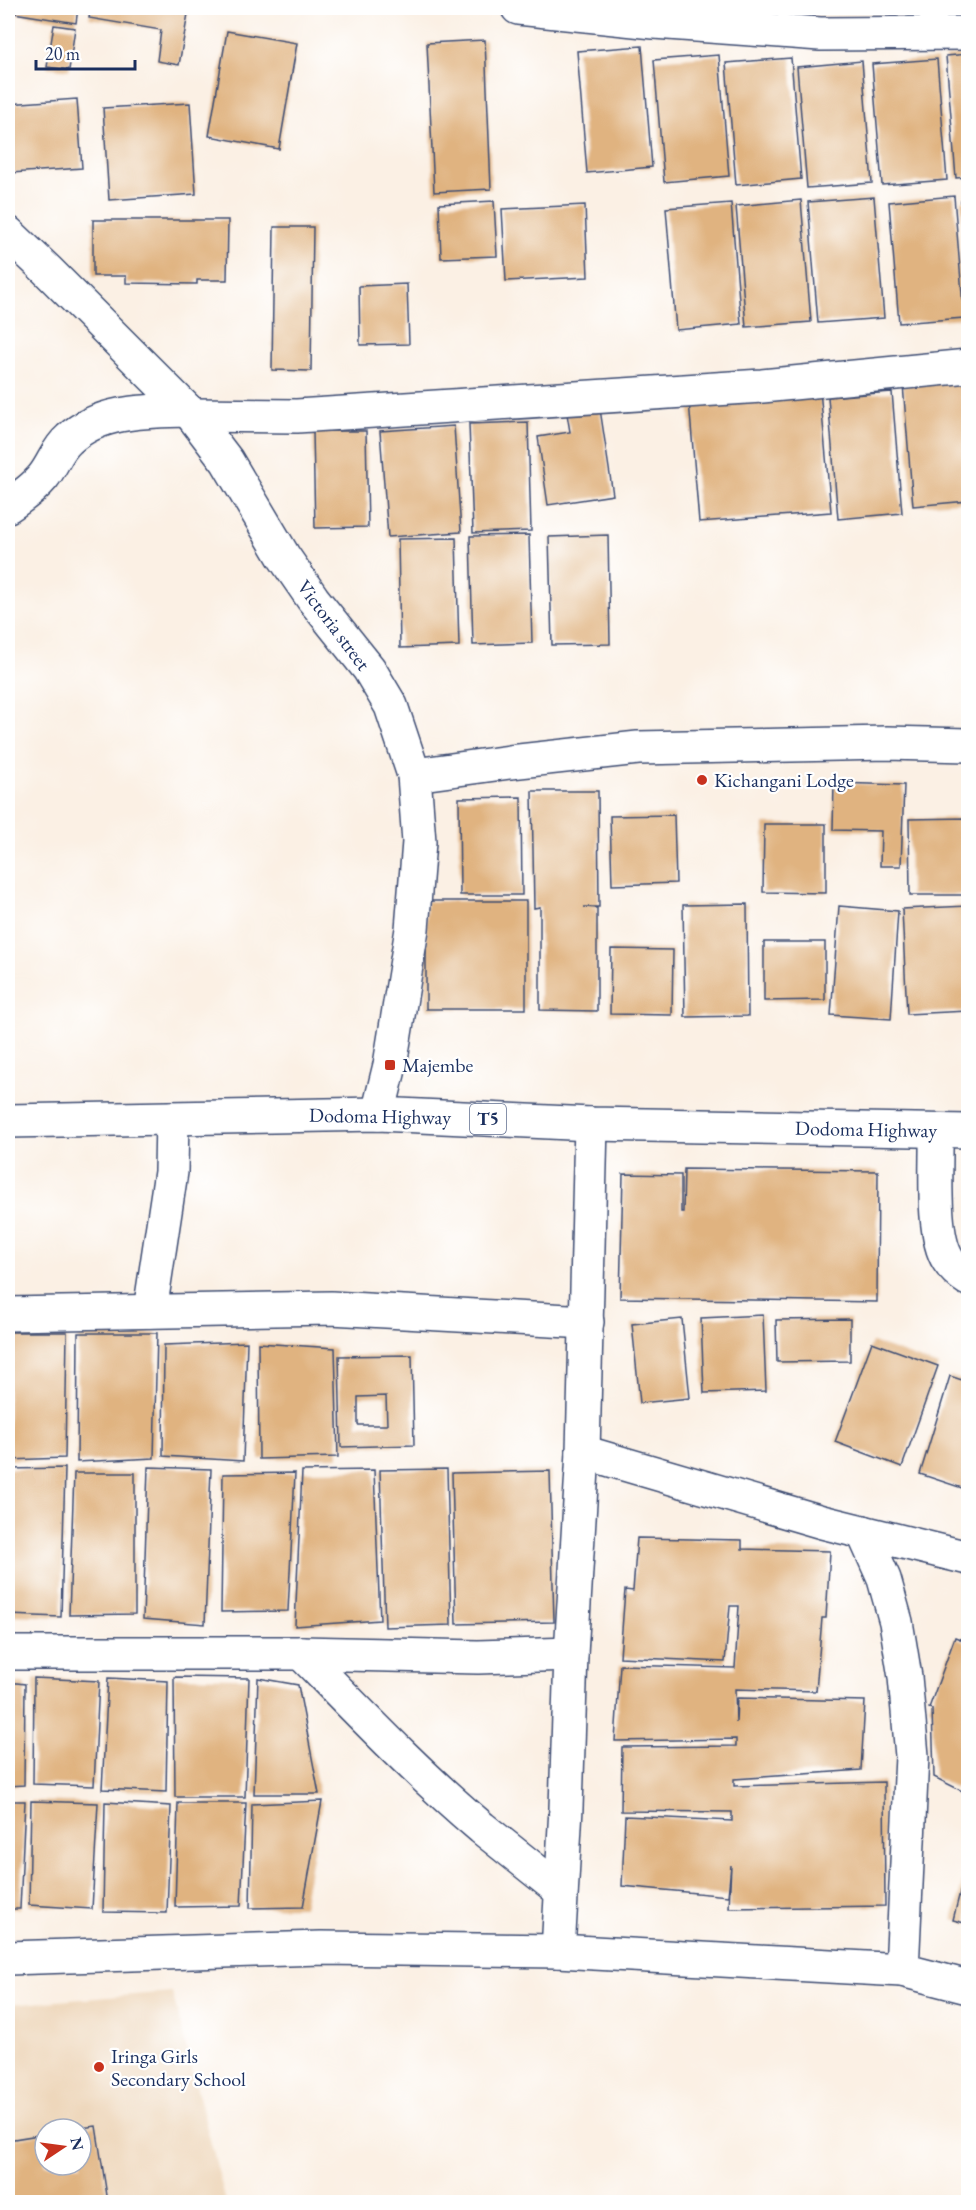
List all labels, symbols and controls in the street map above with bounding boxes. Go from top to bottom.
scale bar [36,33,135,71]
text: 20 m [45,42,80,65]
street label: Victoria street [291,574,377,676]
place label: Kichangani Lodge [714,767,854,793]
marker: Kichangani Lodge [695,773,709,787]
place label: Majembe [402,1052,474,1078]
marker: Majembe [383,1058,397,1072]
street label: Dodoma Highway [309,1102,451,1130]
road number: T5 [470,1104,506,1134]
street label: Dodoma Highway [795,1115,937,1143]
place label: Iringa Girls Secondary School [111,2043,246,2092]
marker: Iringa Girls Secondary School [92,2060,106,2074]
north arrow [33,2117,93,2177]
text: N [65,2135,89,2152]

